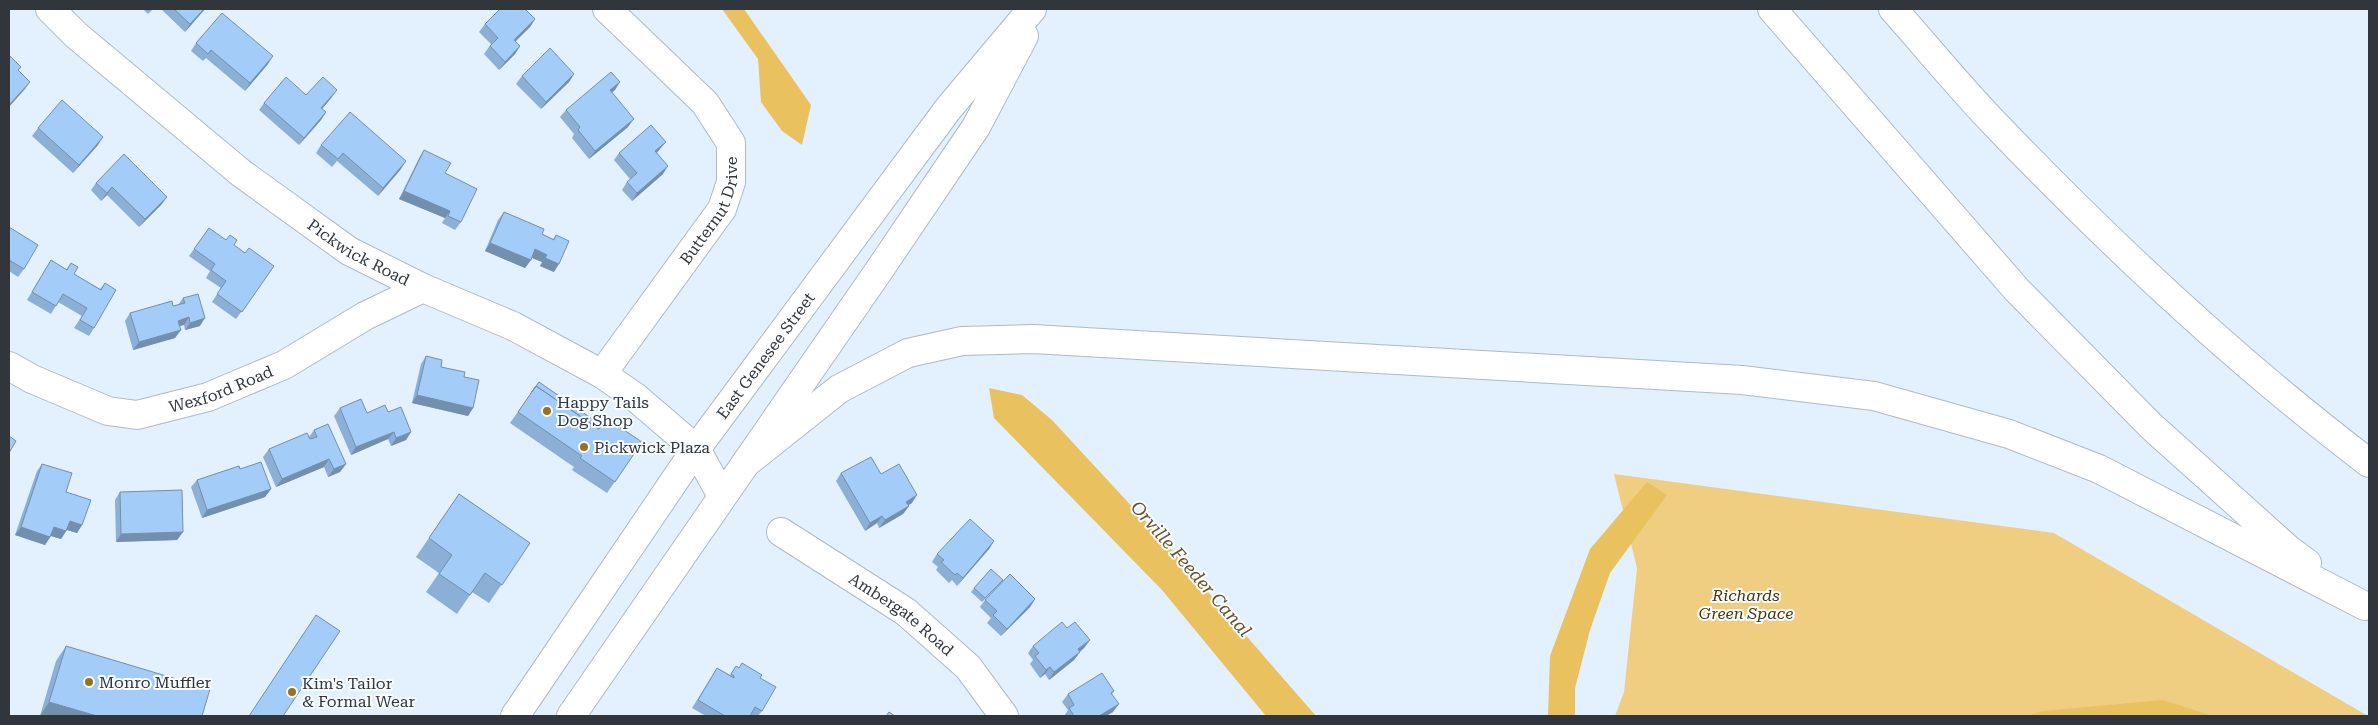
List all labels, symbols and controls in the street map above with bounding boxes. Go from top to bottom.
street label: Butternut Drive [676,156,741,268]
street label: Pickwick Road [304,215,413,290]
street label: East Genesee Street [713,289,819,423]
street label: Wexford Road [167,362,276,417]
place label: Happy Tails Dog Shop [557,393,649,430]
marker: Happy Tails Dog Shop [541,405,553,417]
place label: Pickwick Plaza [594,438,710,457]
marker: Pickwick Plaza [578,441,590,453]
water label: Orville Feeder Canal [1127,497,1256,641]
street label: Ambergate Road [845,569,957,660]
park label: Richards Green Space [1699,586,1793,623]
place label: Monro Muffler [99,673,212,692]
place label: Kim's Tailor & Formal Wear [302,674,415,711]
marker: Monro Muffler [83,676,95,688]
marker: Kim's Tailor & Formal Wear [286,686,298,698]

